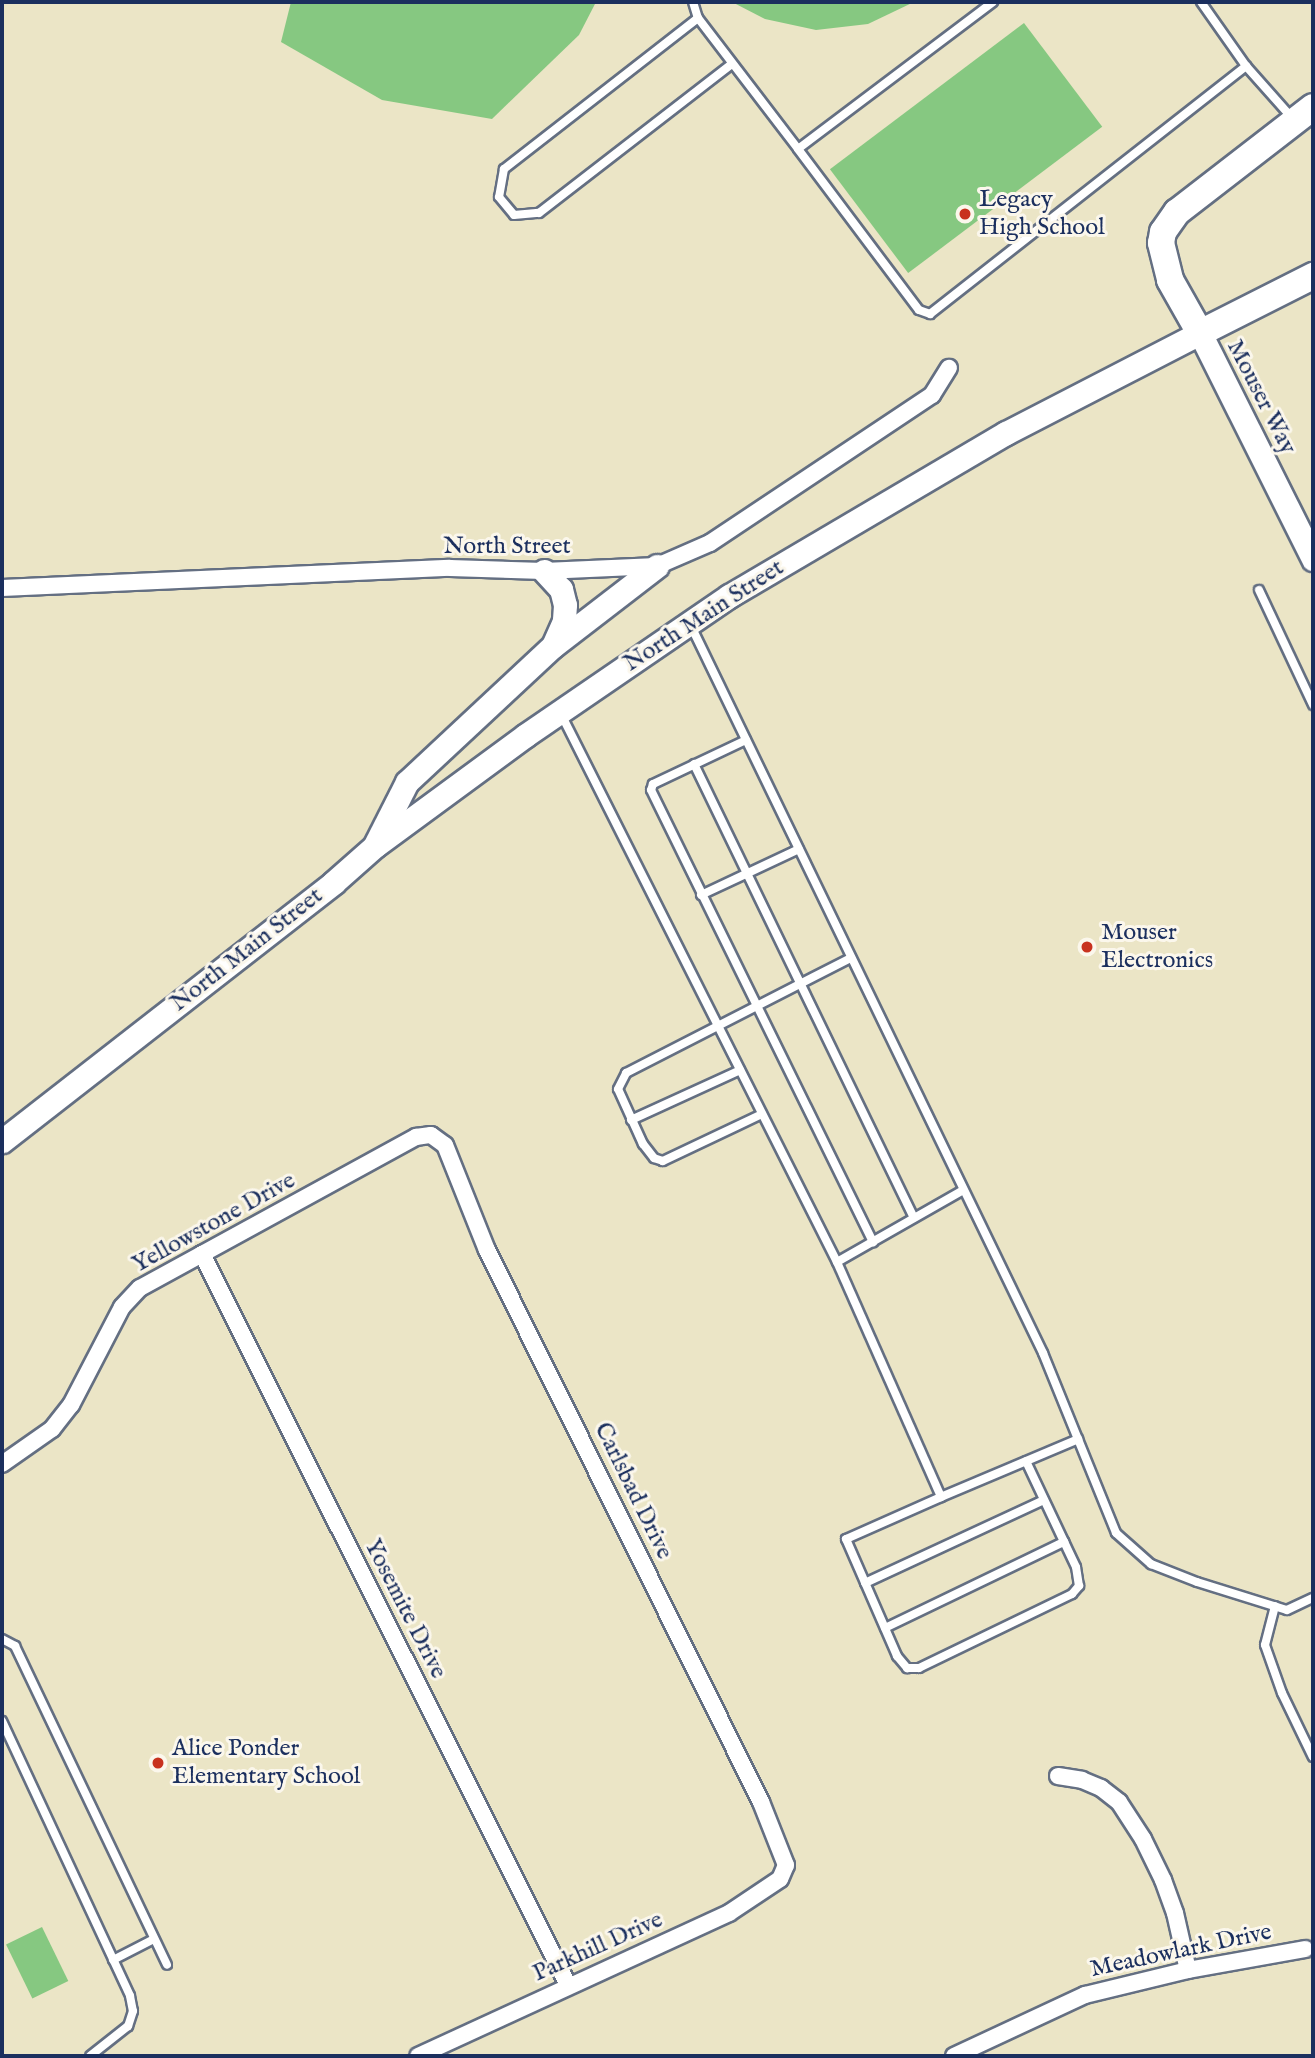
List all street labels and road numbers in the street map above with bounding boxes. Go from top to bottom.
street label: Mouser Way [1220,335,1302,459]
street label: North Street [443,533,571,561]
street label: North Main Street [619,554,789,678]
street label: North Main Street [165,882,329,1018]
street label: Yellowstone Drive [128,1166,300,1280]
street label: Carlsbad Drive [588,1418,678,1564]
street label: Yosemite Drive [358,1535,452,1683]
street label: Parkhill Drive [529,1906,667,1988]
street label: Meadowlark Drive [1088,1918,1274,1984]

